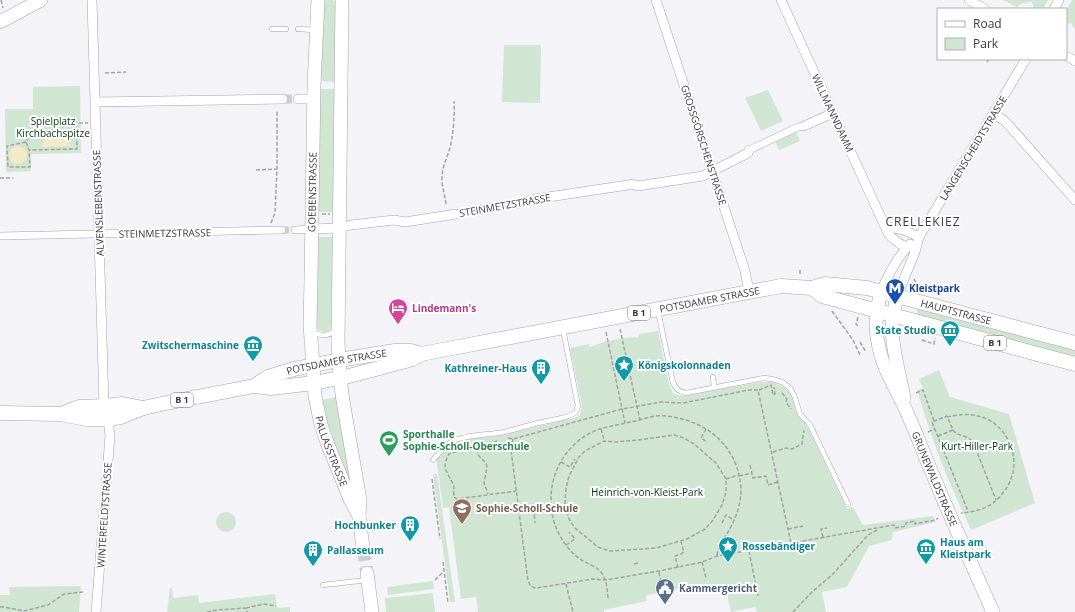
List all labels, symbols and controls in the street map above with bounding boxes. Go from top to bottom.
legend [937,8,1067,60]
text: Road [973,15,1002,32]
text: Park [973,35,999,52]
street label: WILLMANNDAMM [809,72,857,154]
street label: GROSSGÖRSCHENSTRASSE [678,83,730,207]
street label: LANGENSCHEIDTSTRASSE [936,93,1010,203]
park label: Spielplatz Kirchbachspitze [16,114,90,140]
street label: ALVENSLEBENSTRASSE [89,150,107,256]
street label: GOEBENSTRASSE [304,152,320,232]
street label: STEINMETZSTRASSE [458,190,552,220]
district label: CRELLEKIEZ [885,213,961,230]
street label: STEINMETZSTRASSE [119,225,211,241]
metro station icon: Kleistpark [884,277,906,305]
place label: Kleistpark [909,281,961,295]
street label: POTSDAMER STRASSE [658,283,761,316]
street label: HAUPTSTRASSE [919,296,993,328]
hotel icon: Lindemann's [387,297,409,325]
place label: Lindemann's [412,301,476,315]
road number: B 1 [628,306,650,320]
museum icon: State Studio [939,319,961,347]
place label: State Studio [875,323,936,337]
museum icon: Zwitschermaschine [242,334,264,362]
road number: B 1 [984,336,1006,350]
place label: Zwitschermaschine [142,338,239,352]
street label: POTSDAMER STRASSE [285,345,388,378]
place icon: Königskolonnaden [613,354,635,382]
building icon: Kathreiner-Haus [530,357,552,385]
place label: Königskolonnaden [638,358,731,372]
place label: Kathreiner-Haus [444,361,527,375]
road number: B 1 [171,393,193,407]
street label: PALLASSTRASSE [312,415,351,489]
place label: Sporthalle Sophie-Scholl-Oberschule [403,427,530,453]
sports icon: Sporthalle Sophie-Scholl-Oberschule [378,429,400,457]
street label: GRUNEWALDSTRASSE [909,429,961,529]
park label: Kurt-Hiller-Park [941,439,1014,453]
street label: WINTERFELDTSTRASSE [93,462,115,568]
park label: Heinrich-von-Kleist-Park [591,485,704,499]
school or university icon: Sophie-Scholl-Schule [451,497,473,525]
place label: Sophie-Scholl-Schule [476,501,578,515]
building icon: Hochbunker [399,514,421,542]
place label: Hochbunker [334,518,396,532]
place icon: Rossebändiger [717,535,739,563]
place label: Haus am Kleistpark [940,535,992,561]
museum icon: Haus am Kleistpark [915,537,937,565]
building icon: Pallasseum [302,539,324,567]
place label: Rossebändiger [742,539,816,553]
place label: Pallasseum [327,543,384,557]
public building icon: Kammergericht [654,577,676,605]
place label: Kammergericht [679,581,758,595]

